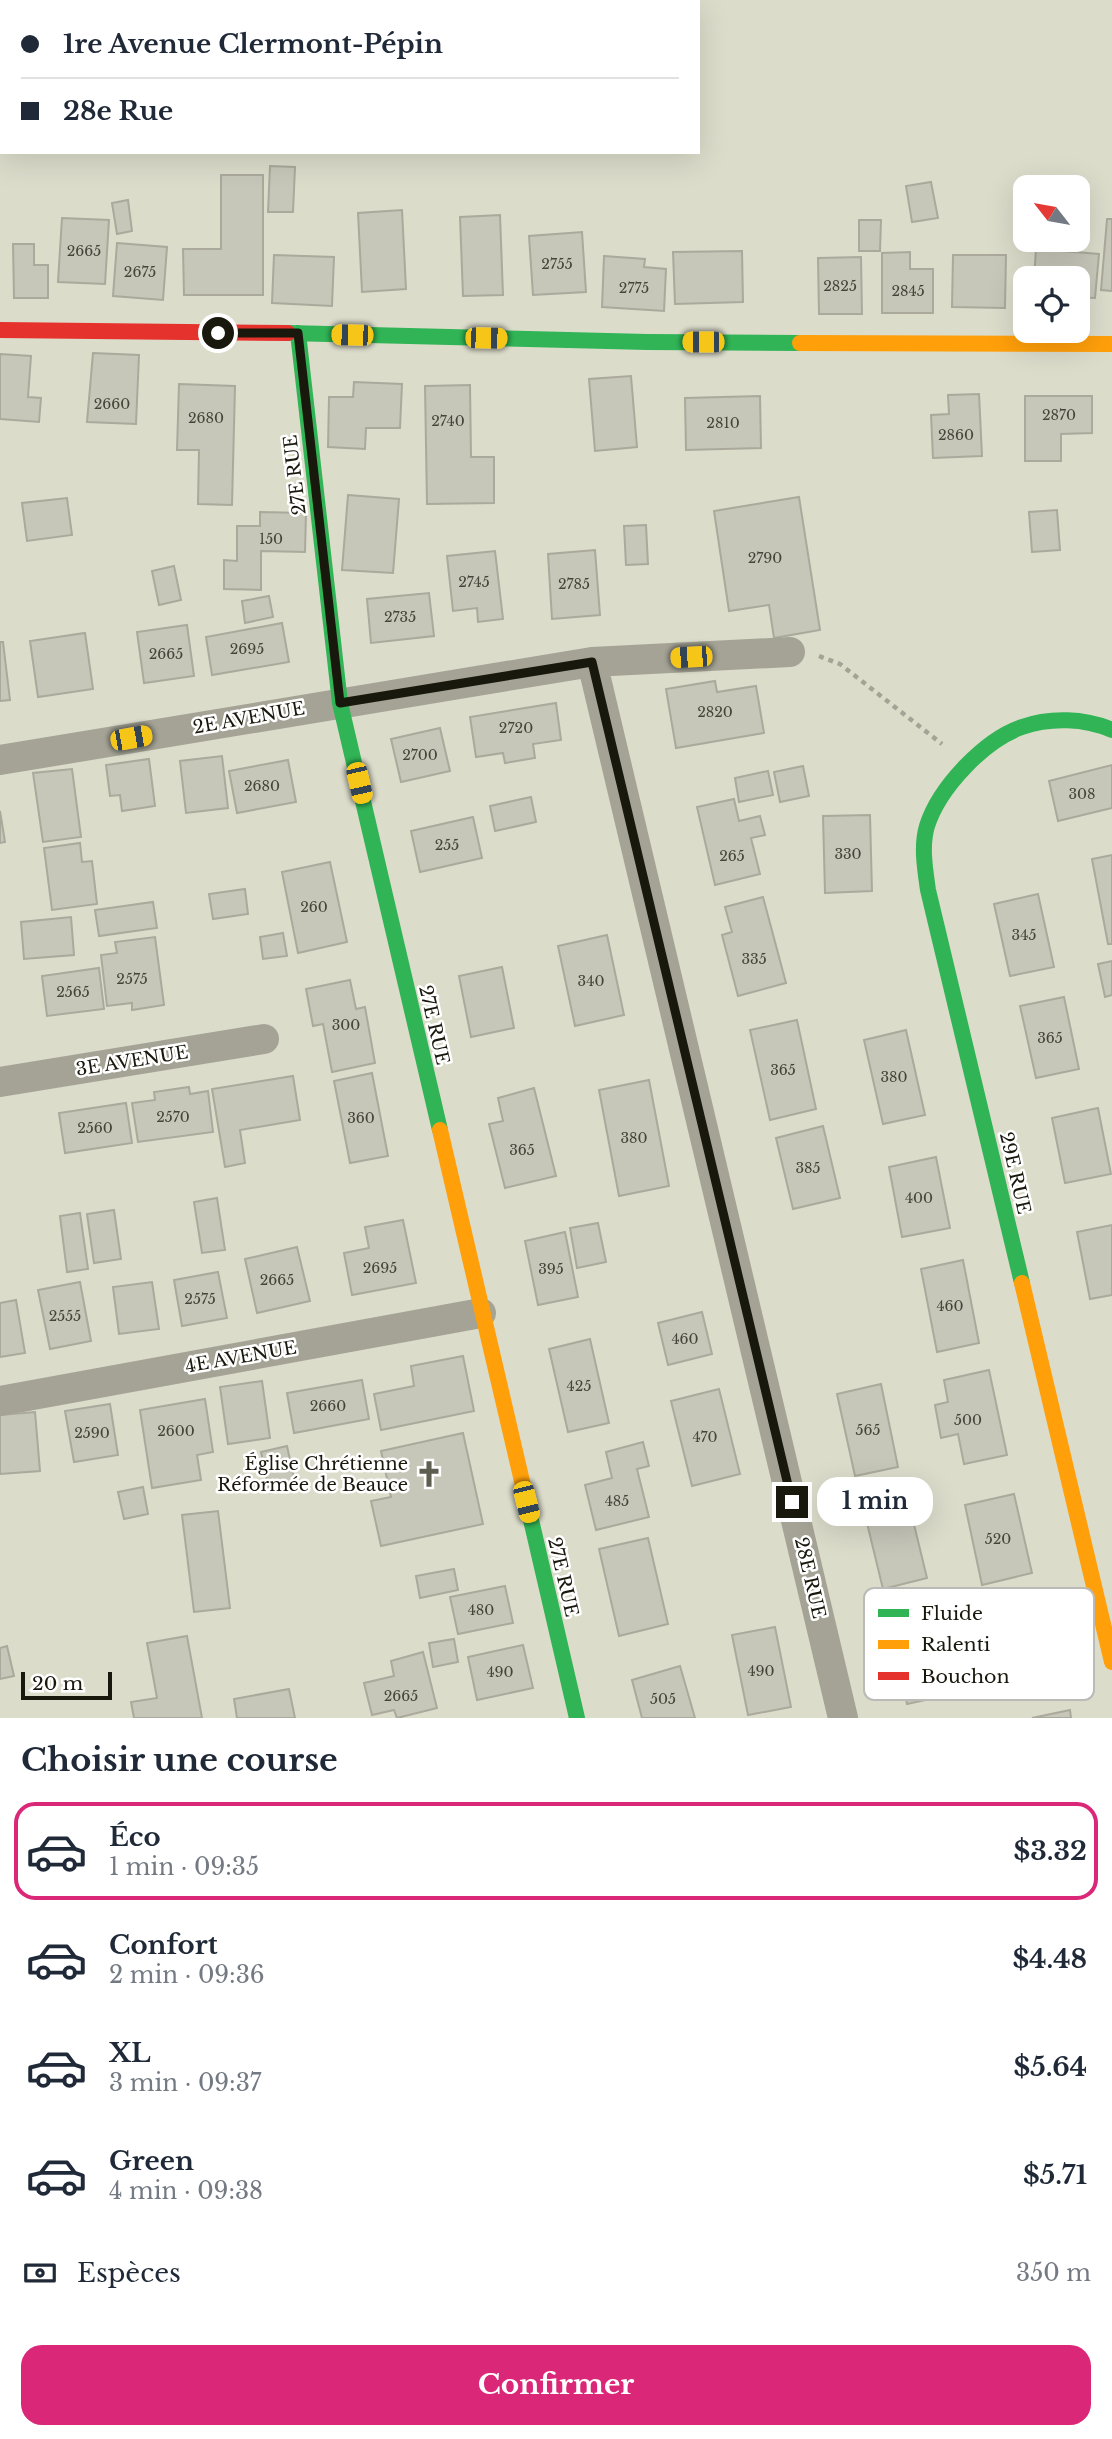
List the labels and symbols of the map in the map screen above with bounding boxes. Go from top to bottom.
north arrow [1013,175,1090,252]
house number: 2665 [67,242,101,260]
house number: 2755 [541,255,573,273]
house number: 2675 [124,263,156,281]
house number: 2825 [823,277,857,295]
house number: 2775 [619,279,649,297]
house number: 2845 [891,282,925,300]
route start [202,317,234,349]
car [331,324,374,346]
car [465,327,508,349]
car [683,332,725,353]
house number: 2660 [94,395,130,413]
house number: 2870 [1042,406,1076,424]
house number: 2680 [188,409,224,427]
house number: 2740 [431,412,465,430]
house number: 2810 [706,414,740,432]
house number: 2860 [938,426,974,444]
street label: 27E RUE [279,434,311,516]
house number: 150 [259,530,283,548]
house number: 2790 [748,549,782,567]
house number: 2745 [458,573,490,591]
house number: 2785 [558,575,590,593]
house number: 2735 [384,608,416,626]
house number: 2695 [230,640,264,658]
house number: 2665 [149,645,183,663]
car [670,645,713,669]
street label: 2E AVENUE [191,697,307,739]
house number: 2820 [697,703,733,721]
house number: 2720 [499,719,533,737]
car [109,724,154,752]
house number: 2700 [402,746,438,764]
car [345,760,374,806]
house number: 2680 [244,777,280,795]
house number: 308 [1068,785,1096,803]
house number: 255 [435,836,459,854]
house number: 330 [834,845,862,863]
house number: 265 [719,847,745,865]
house number: 260 [300,898,328,916]
house number: 345 [1012,926,1036,944]
house number: 335 [741,950,767,968]
house number: 2575 [116,970,148,988]
house number: 340 [578,972,604,990]
house number: 2565 [56,983,90,1001]
street label: 27E RUE [414,983,454,1067]
house number: 300 [332,1016,360,1034]
house number: 365 [1037,1029,1063,1047]
street label: 3E AVENUE [74,1041,190,1081]
house number: 365 [770,1061,796,1079]
house number: 380 [880,1068,908,1086]
house number: 2570 [156,1108,190,1126]
house number: 360 [347,1109,375,1127]
house number: 2560 [77,1119,113,1137]
house number: 380 [620,1129,648,1147]
street label: 29E RUE [995,1130,1035,1216]
house number: 365 [509,1141,535,1159]
house number: 385 [795,1159,821,1177]
house number: 400 [905,1189,933,1207]
house number: 2695 [363,1259,397,1277]
house number: 395 [538,1260,564,1278]
house number: 2665 [260,1271,294,1289]
house number: 2575 [184,1290,216,1308]
house number: 460 [936,1297,964,1315]
house number: 2555 [49,1307,81,1325]
house number: 460 [671,1330,699,1348]
street label: 4E AVENUE [184,1336,298,1378]
house number: 425 [567,1377,591,1395]
house number: 2660 [310,1397,346,1415]
house number: 500 [954,1411,982,1429]
house number: 565 [856,1421,881,1439]
house number: 2600 [157,1422,195,1440]
house number: 2590 [74,1424,110,1442]
house number: 470 [692,1428,718,1446]
place label: Église Chrétienne Réformée de Beauce [217,1452,408,1496]
church icon: Église Chrétienne Réformée de Beauce [414,1459,444,1489]
callout: 1 min [816,1478,932,1526]
car [511,1479,542,1525]
route end [776,1486,808,1518]
house number: 485 [605,1492,629,1510]
house number: 520 [985,1530,1011,1548]
street label: 27E RUE [543,1535,583,1619]
street label: 28E RUE [790,1535,830,1621]
legend [864,1588,1094,1700]
house number: 480 [468,1601,494,1619]
text: Fluide [921,1602,983,1625]
text: Ralenti [921,1633,991,1656]
house number: 490 [747,1662,775,1680]
house number: 490 [486,1663,514,1681]
text: Bouchon [921,1665,1010,1688]
scale bar [21,1669,112,1701]
house number: 2665 [384,1687,418,1705]
house number: 505 [650,1690,676,1708]

